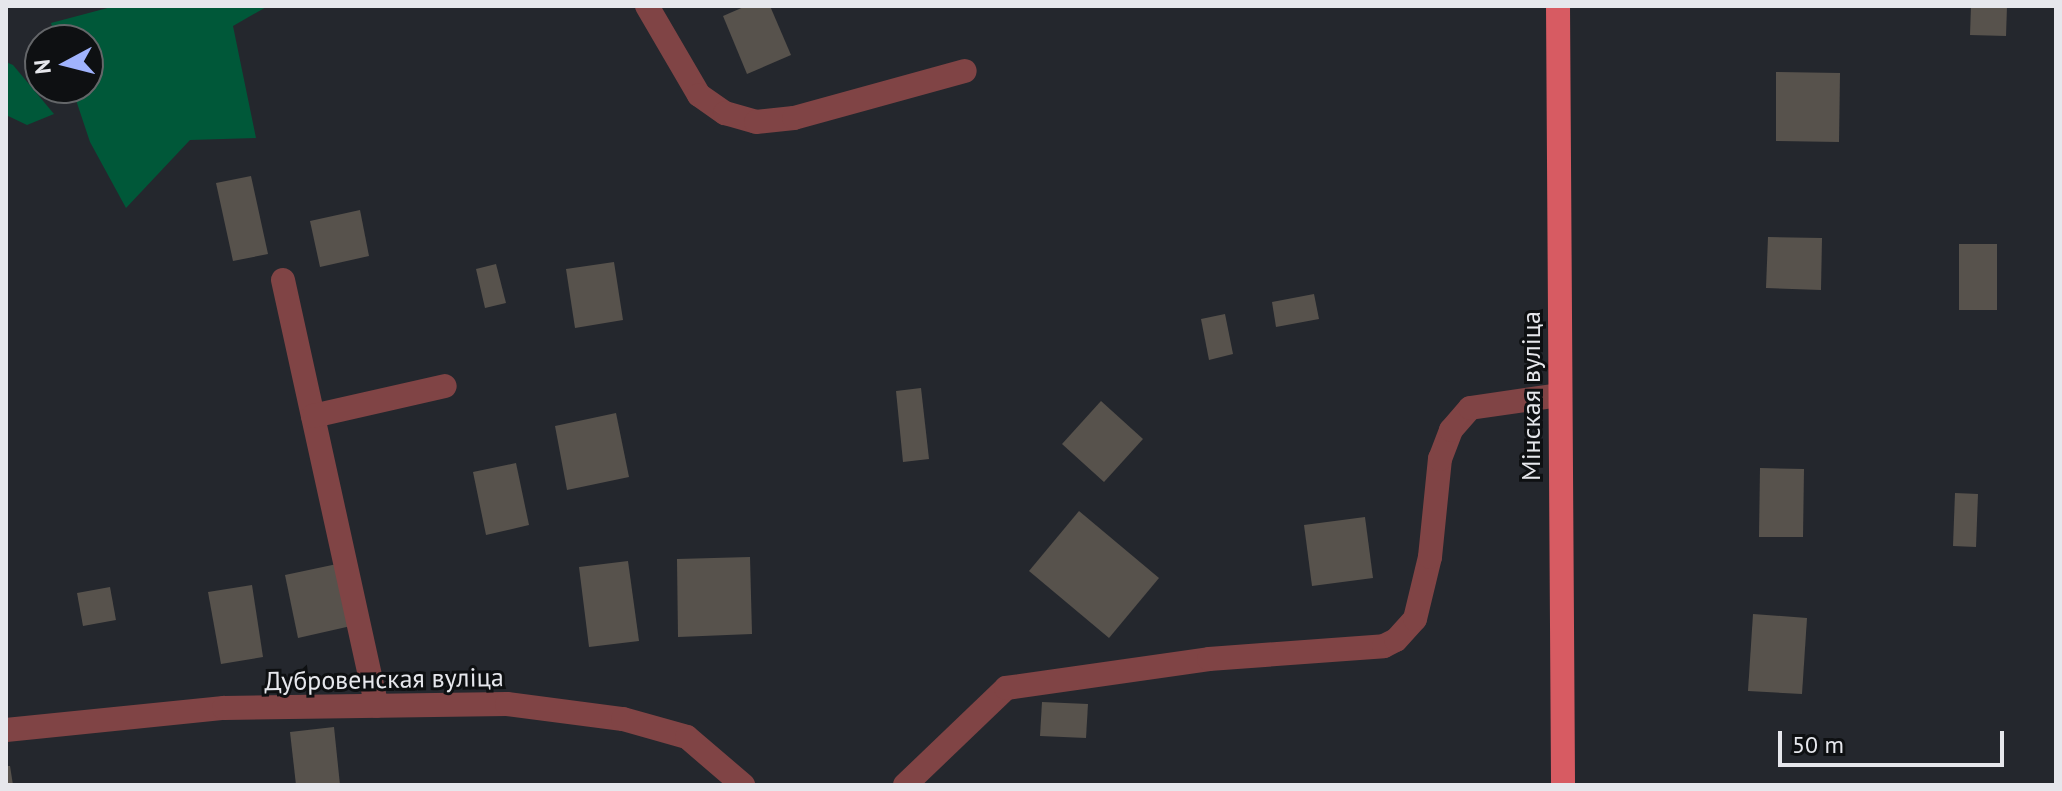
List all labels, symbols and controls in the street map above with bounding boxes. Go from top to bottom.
north arrow [24,24,104,104]
text: N [27,58,57,76]
street label: Мінская вуліца [1515,311,1547,481]
street label: Дубровенская вуліца [264,661,504,697]
scale bar [1782,715,2008,765]
text: 50 m [1792,729,1844,760]

